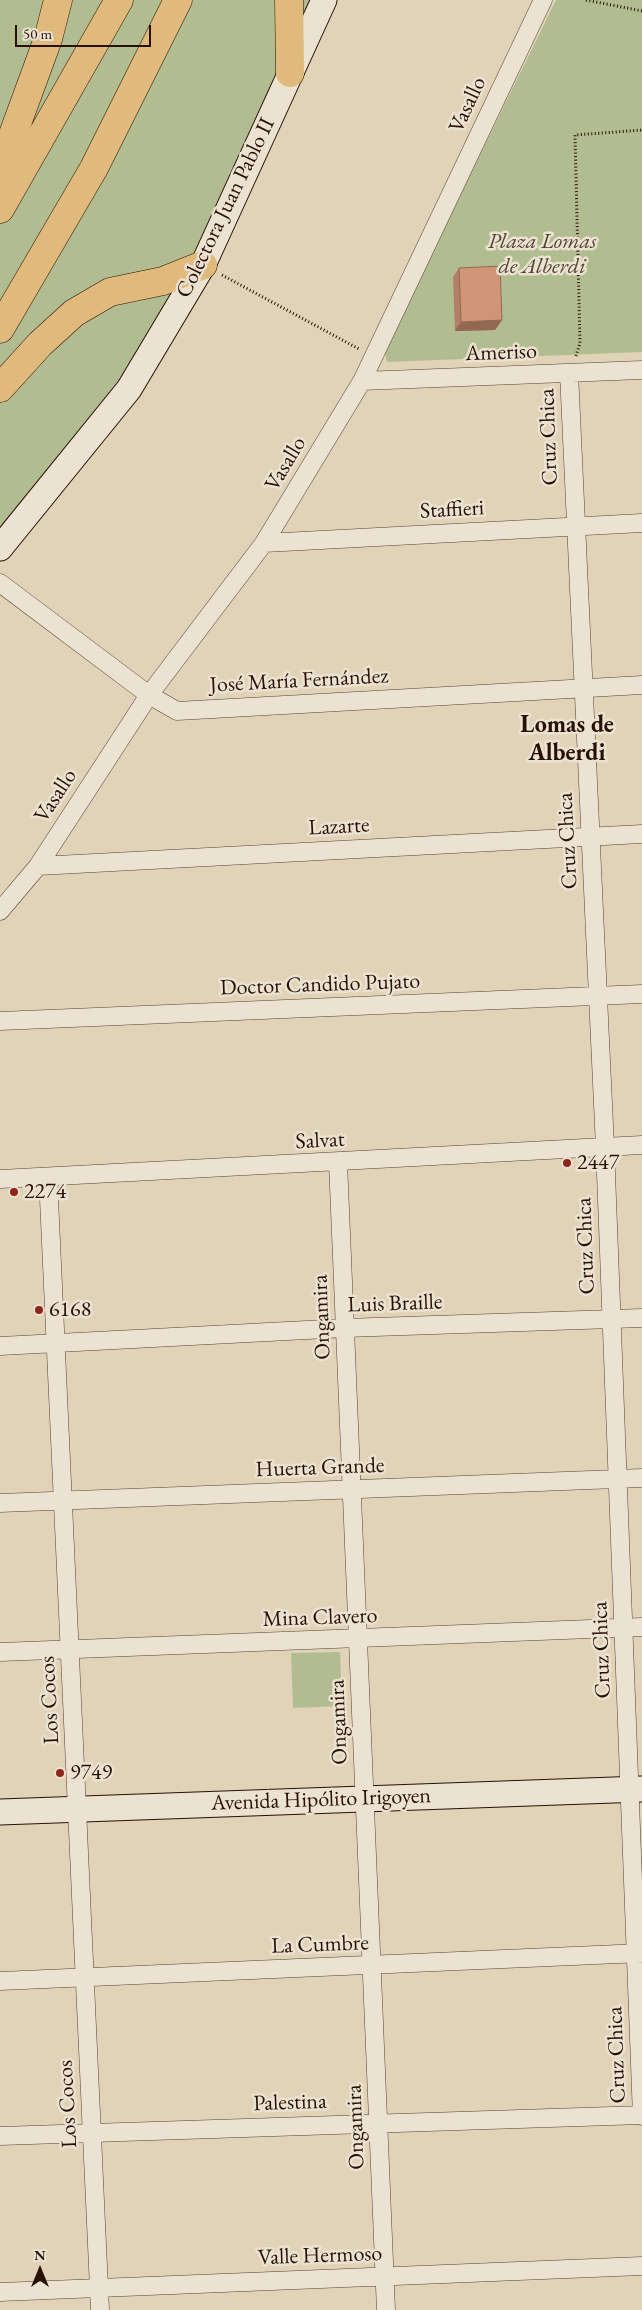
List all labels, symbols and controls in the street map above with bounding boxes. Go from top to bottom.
scale bar [18,15,154,47]
text: 50 m [23,24,52,43]
street label: Vasallo [444,73,492,137]
street label: Colectora Juan Pablo II [171,114,281,302]
park label: Plaza Lomas de Alberdi [488,229,596,280]
street label: Ameriso [465,339,537,367]
street label: Cruz Chica [534,388,564,486]
street label: Vasallo [260,432,312,496]
street label: Staffieri [419,495,485,525]
street label: José María Fernández [209,663,389,699]
district label: Lomas de Alberdi [520,711,614,767]
street label: Vasallo [29,764,83,828]
street label: Cruz Chica [552,792,584,890]
street label: Lazarte [308,812,370,842]
street label: Doctor Candido Pujato [219,968,421,1002]
street label: Salvat [295,1127,345,1155]
place label: 2447 [577,1150,619,1176]
marker: 2447 [561,1157,573,1169]
place label: 2274 [24,1179,66,1205]
marker: 2274 [8,1186,20,1198]
street label: Cruz Chica [571,1197,601,1295]
street label: Ongamira [307,1274,337,1360]
street label: Luis Braille [347,1289,443,1319]
place label: 6168 [49,1297,91,1323]
marker: 6168 [33,1304,45,1316]
street label: Huerta Grande [255,1453,385,1483]
street label: Cruz Chica [587,1601,617,1699]
street label: Mina Clavero [262,1603,378,1633]
street label: Los Cocos [35,1655,65,1745]
street label: Ongamira [324,1679,354,1765]
place label: 9749 [70,1760,112,1786]
marker: 9749 [54,1767,66,1779]
street label: Avenida Hipólito Irigoyen [211,1783,431,1817]
street label: La Cumbre [271,1930,369,1960]
street label: Cruz Chica [602,2006,632,2104]
street label: Los Cocos [53,2059,83,2149]
street label: Ongamira [341,2084,371,2170]
street label: Palestina [253,2089,327,2117]
street label: Valle Hermoso [257,2241,383,2271]
north arrow [15,2245,65,2295]
text: N [34,2246,46,2264]

